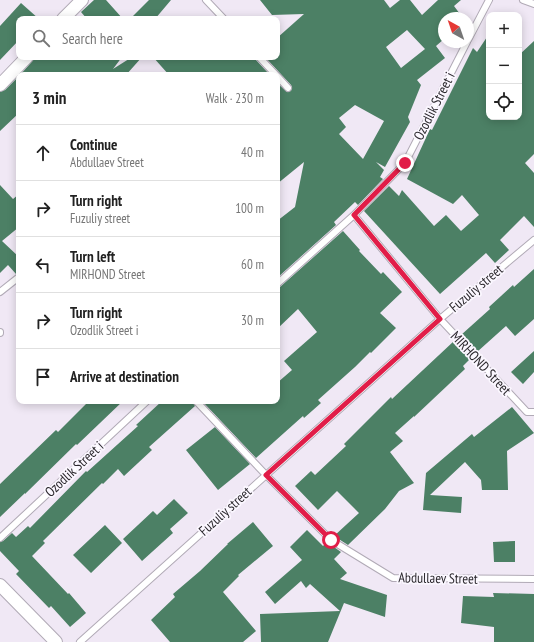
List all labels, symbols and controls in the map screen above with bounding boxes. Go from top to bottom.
north arrow [438,12,474,48]
map controls [486,12,522,120]
button: + [486,12,522,48]
search box [16,16,280,60]
icon: search [30,27,52,49]
text: Search here [62,29,123,48]
button: − [486,48,522,84]
street label: Ozodlik Street i [409,69,459,143]
button: locate [486,84,522,120]
text: 3 min [32,87,66,109]
text: Walk · 230 m [206,90,264,107]
text: Continue [70,135,117,154]
icon: ahead [32,142,54,164]
text: 40 m [241,144,264,161]
text: Abdullaev Street [70,154,144,171]
route end [396,154,414,172]
text: Turn right [70,191,122,210]
icon: right [32,198,54,220]
text: 100 m [235,200,264,217]
text: Fuzuliy street [70,210,130,227]
text: Turn left [70,247,115,266]
icon: left [32,254,54,276]
text: 60 m [241,256,264,273]
street label: Fuzuliy street [445,260,507,316]
text: MIRHOND Street [70,266,145,283]
text: Turn right [70,303,122,322]
icon: right [32,310,54,332]
text: 30 m [241,312,264,329]
text: Ozodlik Street i [70,322,139,339]
street label: MIRHOND Street [447,327,515,399]
icon: arrive [32,366,54,388]
text: Arrive at destination [70,367,179,386]
street label: Ozodlik Street i [41,437,107,501]
street label: Fuzuliy street [195,483,255,539]
route start [322,531,340,549]
street label: Abdullaev Street [398,568,478,588]

